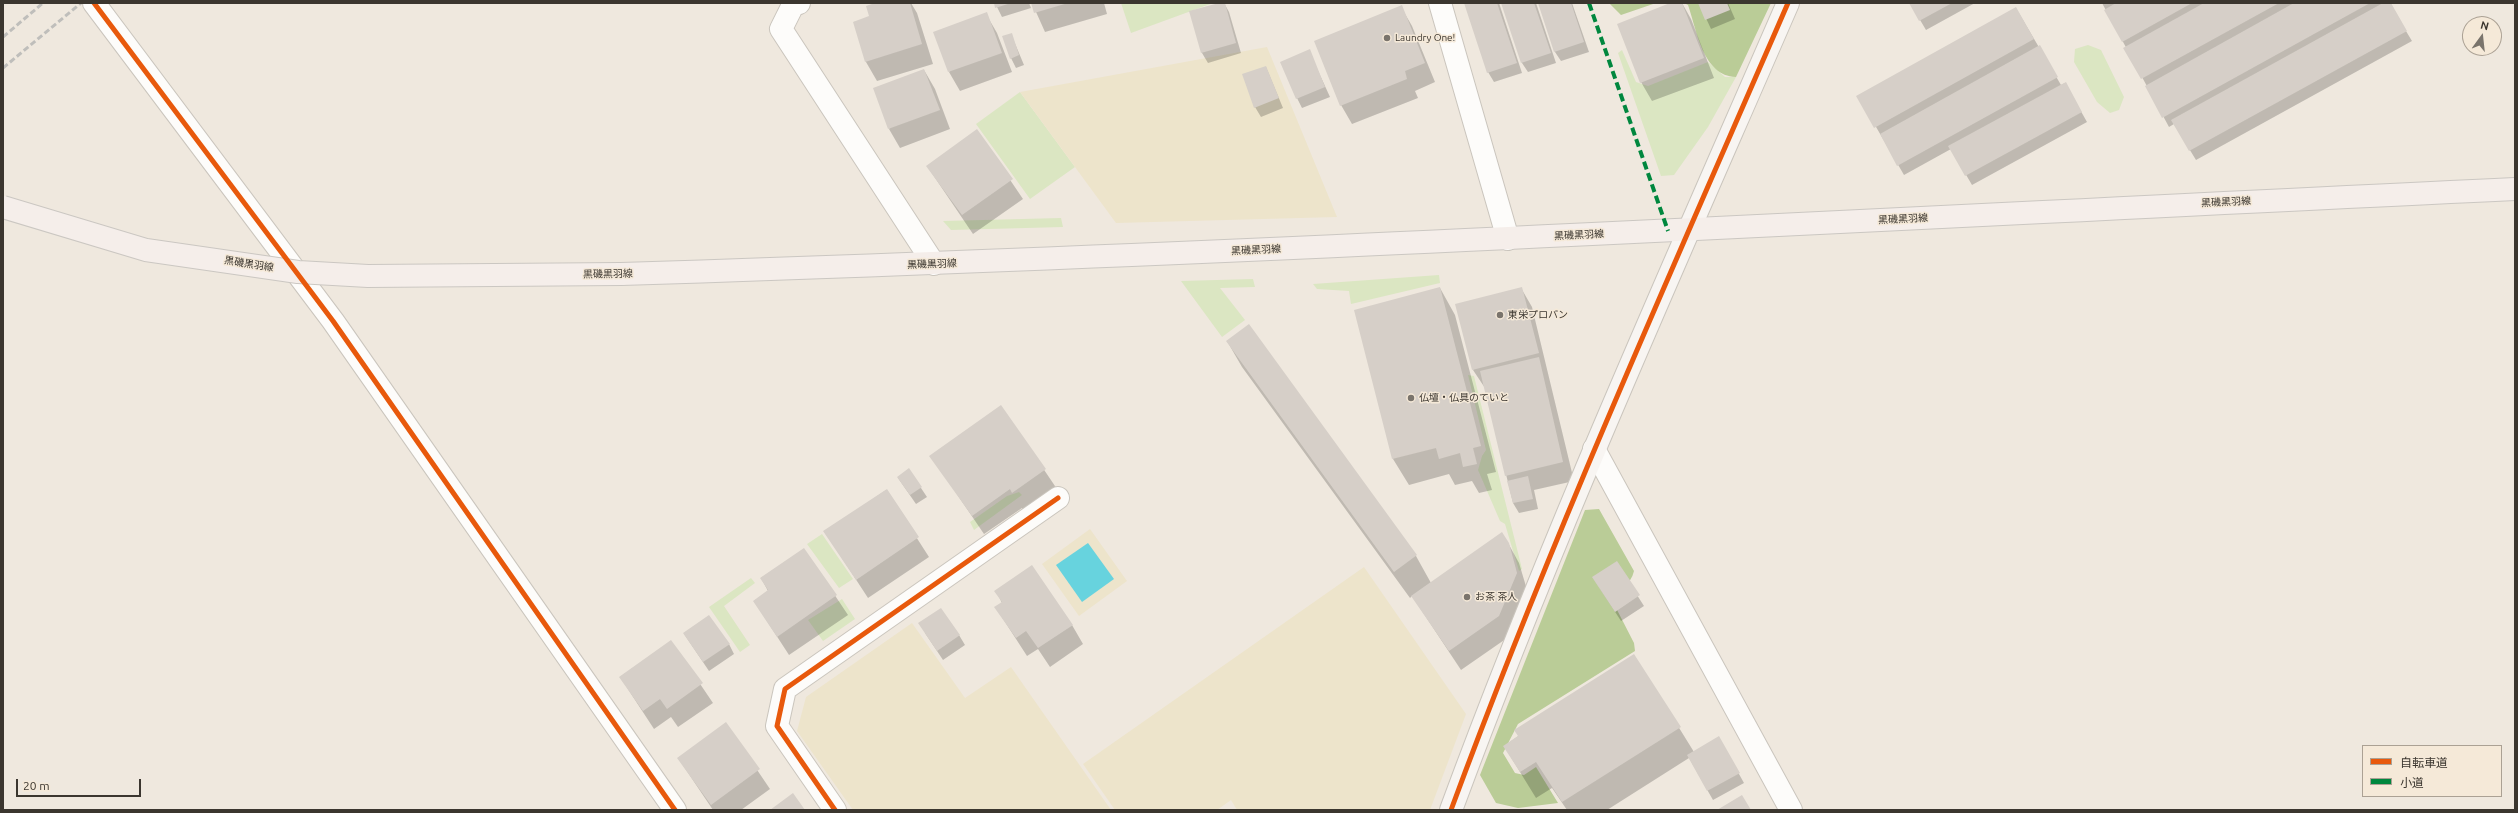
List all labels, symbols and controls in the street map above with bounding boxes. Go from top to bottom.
north arrow [2462,16,2502,56]
text: N [2479,19,2490,32]
place label: Laundry One! [1395,32,1455,44]
marker: Laundry One! [1382,33,1392,43]
street label: 黒磯黒羽線 [2201,195,2251,209]
street label: 黒磯黒羽線 [1878,212,1928,226]
street label: 黒磯黒羽線 [1554,228,1604,242]
street label: 黒磯黒羽線 [1231,243,1281,257]
street label: 黒磯黒羽線 [223,254,275,274]
street label: 黒磯黒羽線 [907,257,957,271]
street label: 黒磯黒羽線 [583,268,633,280]
place label: 東栄プロパン [1508,309,1568,321]
marker: 東栄プロパン [1495,310,1505,320]
place label: 仏壇・仏具のていと [1419,392,1509,404]
marker: 仏壇・仏具のていと [1406,393,1416,403]
place label: お茶 茶人 [1475,591,1517,603]
marker: お茶 茶人 [1462,592,1472,602]
legend [2362,745,2502,797]
text: 自転車道 [2400,756,2448,769]
scale bar [18,771,143,797]
text: 小道 [2400,776,2424,789]
text: 20 m [23,779,50,792]

